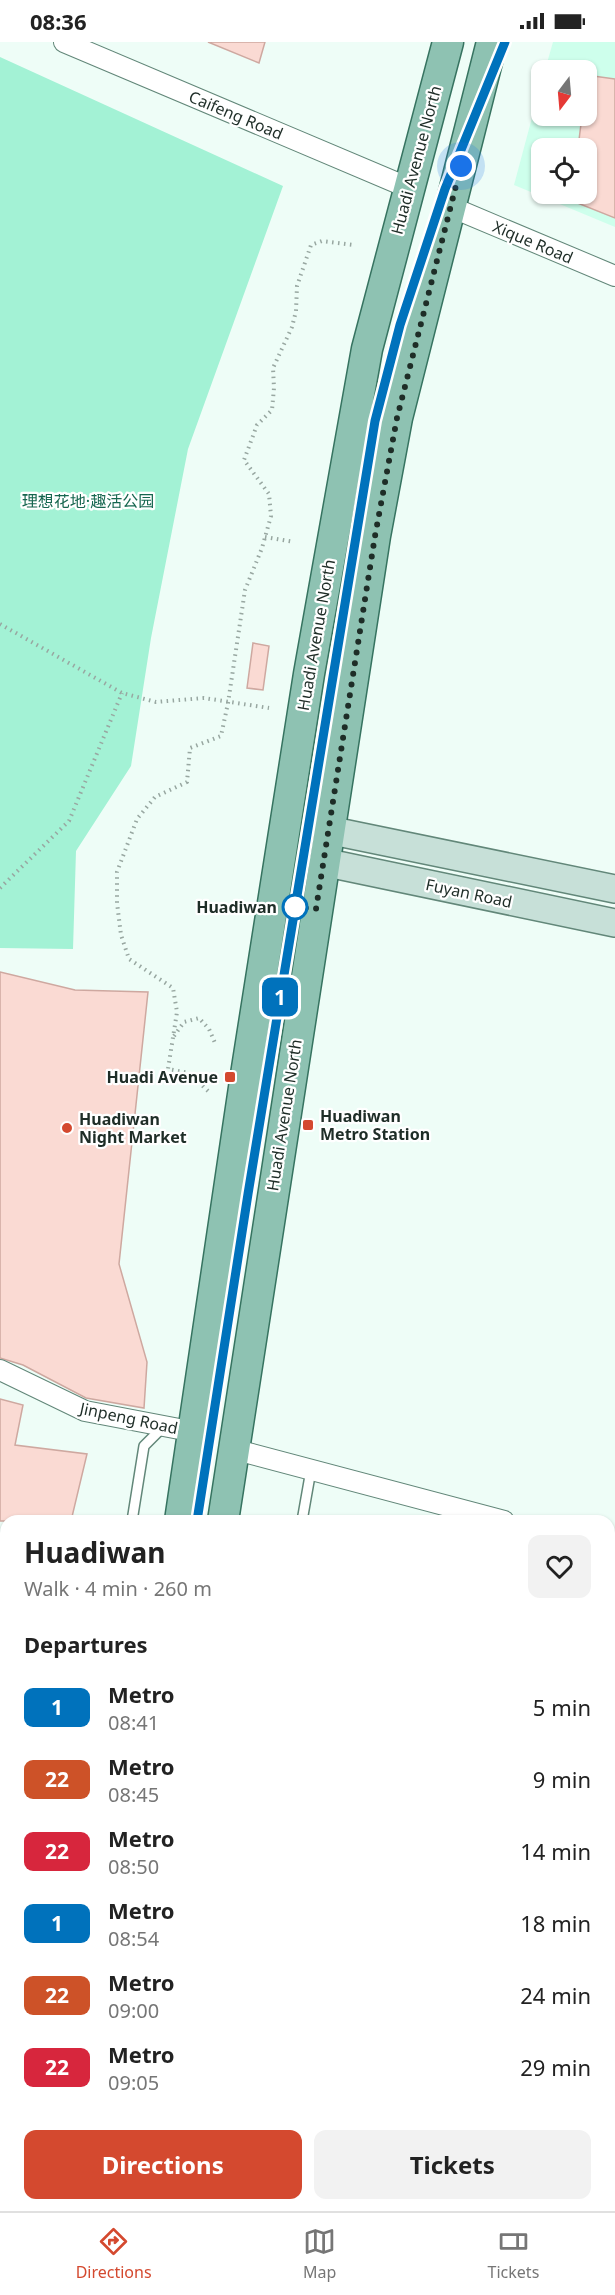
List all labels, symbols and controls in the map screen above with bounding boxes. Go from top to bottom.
text: 08:36 [30,6,87,36]
north arrow [531,60,597,126]
map controls [531,60,597,204]
street label: Huadi Avenue North [386,83,446,237]
street label: Caifeng Road [186,85,286,145]
button: locate [531,138,597,204]
your location [446,151,476,181]
street label: Xique Road [490,215,576,269]
park label: 理想花地·趣活公园 [22,490,154,512]
street label: Huadi Avenue North [292,558,340,712]
street label: Fuyan Road [424,873,514,913]
marker: Huadiwan [282,894,308,920]
place label: Huadiwan [196,896,277,918]
line badge: 1 [260,978,300,1016]
text: 1 [274,983,286,1011]
street label: Huadi Avenue North [261,1038,307,1192]
place label: Huadi Avenue [107,1066,218,1088]
marker: Huadi Avenue [223,1070,237,1084]
place label: Huadiwan Metro Station [320,1105,430,1145]
place label: Huadiwan Night Market [79,1108,187,1148]
marker: Huadiwan Metro Station [301,1118,315,1132]
marker: Huadiwan Night Market [60,1121,74,1135]
street label: Jinpeng Road [76,1396,180,1439]
text: Huadiwan [24,1533,165,1571]
button: heart [528,1535,591,1598]
text: Walk · 4 min · 260 m [24,1575,212,1602]
text: Departures [24,1629,148,1659]
text: Metro [108,1679,175,1709]
text: 5 min [533,1692,591,1722]
text: 1 [51,1693,63,1721]
text: 08:41 [108,1709,159,1736]
text: Metro [108,1751,175,1781]
text: 9 min [533,1764,591,1794]
text: 22 [45,1765,69,1793]
text: 08:45 [108,1781,159,1808]
text: Metro [108,1823,175,1853]
text: 14 min [520,1836,591,1866]
text: 22 [45,1837,69,1865]
text: 08:50 [108,1853,159,1880]
text: Metro [108,1895,175,1925]
text: 18 min [520,1908,591,1938]
text: 1 [51,1909,63,1937]
text: 08:54 [108,1925,159,1952]
text: Metro [108,1967,175,1997]
text: 24 min [520,1980,591,2010]
text: 22 [45,1981,69,2009]
text: 09:00 [108,1997,159,2024]
text: Metro [108,2039,175,2069]
text: 29 min [520,2052,591,2082]
text: 22 [45,2053,69,2081]
text: 09:05 [108,2069,159,2096]
button: Directions [24,2130,302,2199]
button: Tickets [314,2130,591,2199]
tab: Directions [76,2225,152,2283]
tab: Map [303,2225,336,2283]
tab: Tickets [488,2225,539,2283]

